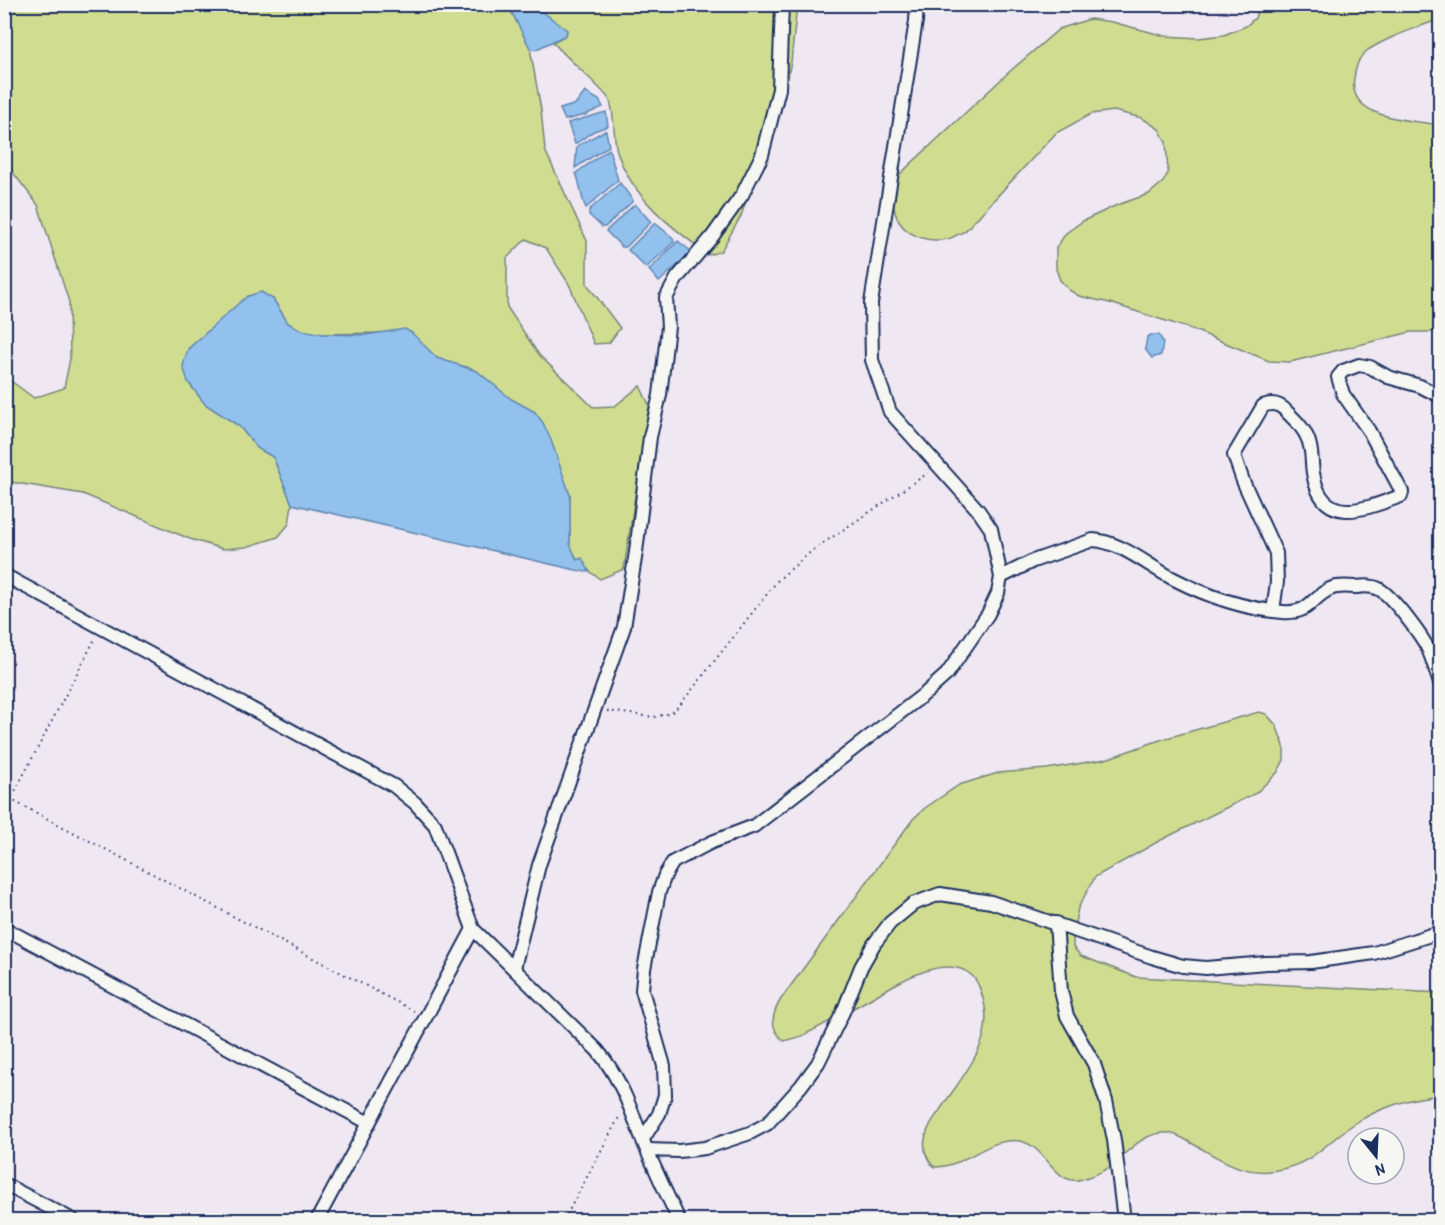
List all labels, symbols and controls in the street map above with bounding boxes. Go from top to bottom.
north arrow [1346,1126,1406,1186]
text: N [1373,1158,1388,1182]

